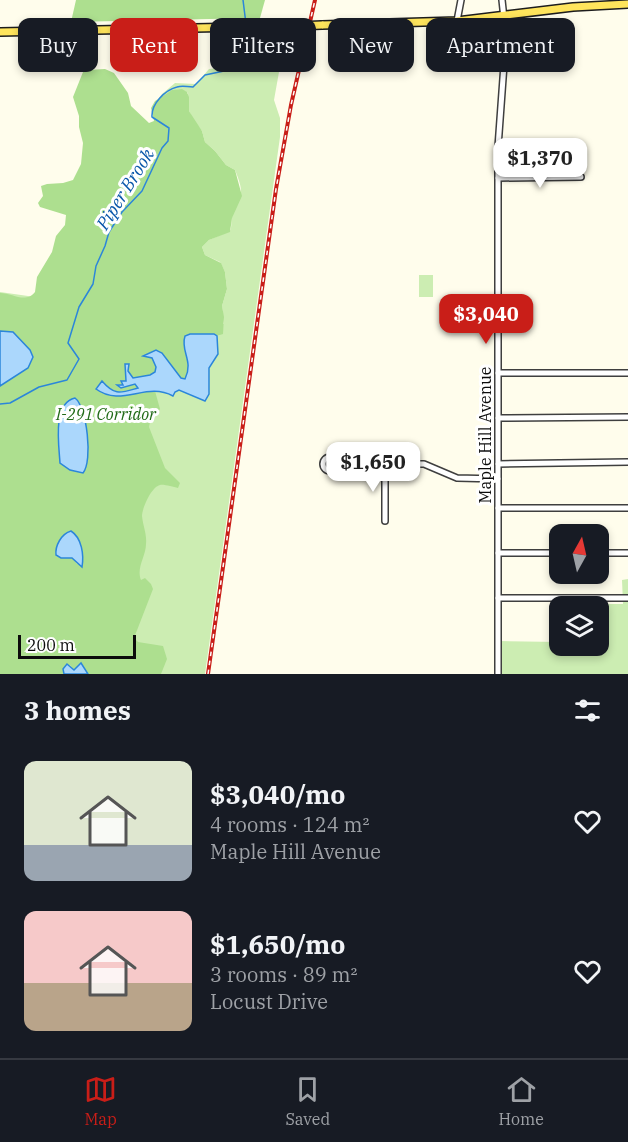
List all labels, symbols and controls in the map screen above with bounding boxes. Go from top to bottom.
chip: Buy [18,18,98,72]
chip: Rent [110,18,198,72]
chip: Filters [210,18,316,72]
chip: New [328,18,414,72]
chip: Apartment [426,18,575,72]
pin: $1,370 [491,138,589,189]
water label: Piper Brook [90,144,159,235]
text: $1,370 [507,144,573,171]
pin: $3,040 [437,294,535,345]
text: $3,040 [453,300,519,327]
street label: Maple Hill Avenue [475,367,495,503]
park label: I-291 Corridor [55,404,157,424]
pin: $1,650 [324,442,422,493]
text: $1,650 [340,448,406,475]
north arrow [549,524,609,584]
map controls [549,524,609,656]
button: layers [549,596,609,656]
scale bar [18,632,136,660]
text: 200 m [27,635,75,655]
text: 3 homes [24,693,131,727]
icon: filters [571,694,604,727]
text: $3,040/mo [210,777,345,811]
icon: home [72,785,144,857]
icon: heart [571,805,604,838]
text: 4 rooms · 124 m² [210,811,369,838]
text: Maple Hill Avenue [210,838,381,865]
text: $1,650/mo [210,927,345,961]
icon: home [72,935,144,1007]
icon: heart [571,955,604,988]
text: 3 rooms · 89 m² [210,961,357,988]
text: Locust Drive [210,988,328,1015]
tab: Map [84,1073,117,1129]
tab: Saved [285,1073,330,1129]
tab: Home [498,1073,544,1129]

